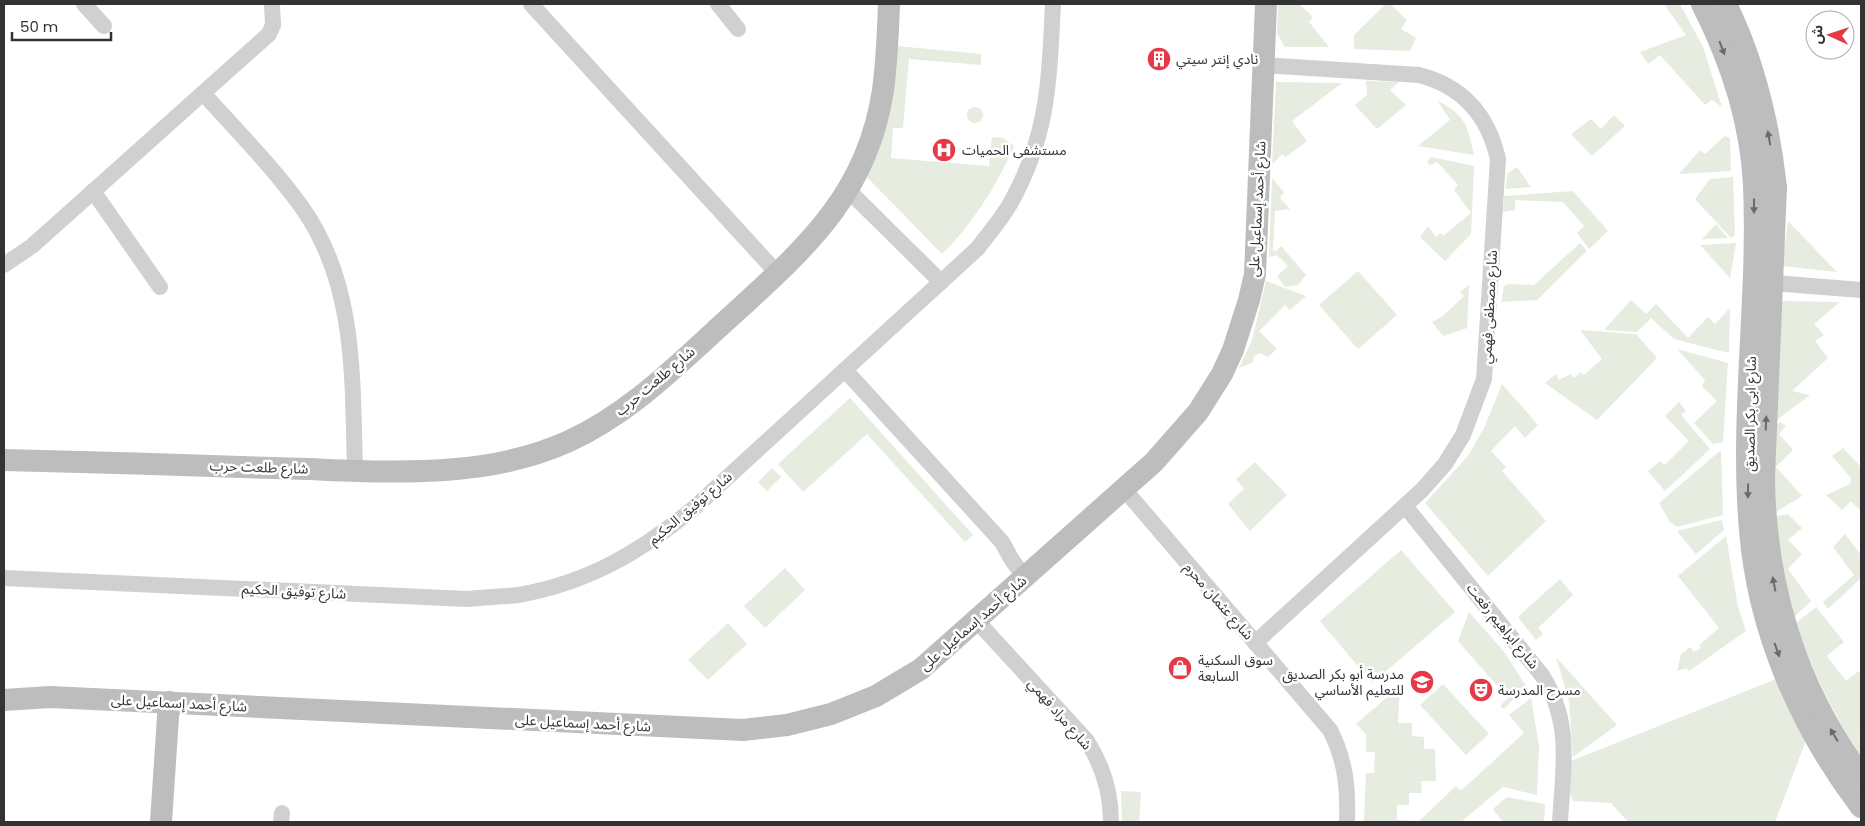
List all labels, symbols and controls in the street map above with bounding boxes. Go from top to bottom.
scale bar [12,10,111,42]
north arrow [1805,10,1855,60]
text: 50 m [20,16,58,37]
text: ش [1807,24,1828,44]
one-way arrow [1718,41,1726,56]
building icon: نادي إنتر سيتي [1146,46,1172,72]
place label: نادي إنتر سيتي [1176,49,1258,70]
one-way arrow [1765,130,1773,146]
hospital icon: مستشفى الحميات [931,137,957,163]
place label: مستشفى الحميات [962,140,1067,160]
street label: شارع أحمد إسماعيل على [1243,141,1272,278]
one-way arrow [1750,199,1758,215]
street label: شارع مصطفى فهمي [1476,249,1503,365]
street label: شارع طلعت حرب [611,342,700,421]
street label: شارع ابى بكر الصديق [1739,356,1762,472]
one-way arrow [1763,414,1771,430]
street label: شارع طلعت حرب [209,455,309,480]
street label: شارع توفيق الحكيم [644,467,737,550]
one-way arrow [1744,484,1752,500]
street label: شارع عثمان محرم [1179,558,1258,645]
street label: شارع أحمد إسماعيل على [915,571,1032,676]
one-way arrow [1770,576,1778,592]
street label: شارع توفيق الحكيم [241,578,347,605]
street label: شارع ابراهيم رفعت [1461,579,1544,674]
one-way arrow [1774,643,1781,658]
place label: سوق السكنية السابعة [1198,650,1273,686]
shop icon: سوق السكنية السابعة [1167,655,1193,681]
place label: مدرسة أبو بكر الصديق للتعليم الأساسي [1282,664,1404,701]
school or university icon: مدرسة أبو بكر الصديق للتعليم الأساسي [1409,669,1435,695]
street label: شارع مراد فهمي [1022,674,1097,755]
theatre icon: مسرح المدرسة [1468,677,1494,703]
place label: مسرح المدرسة [1498,680,1581,701]
street label: شارع أحمد إسماعيل على [110,689,247,718]
street label: شارع أحمد إسماعيل على [514,709,651,738]
one-way arrow [1829,728,1838,741]

